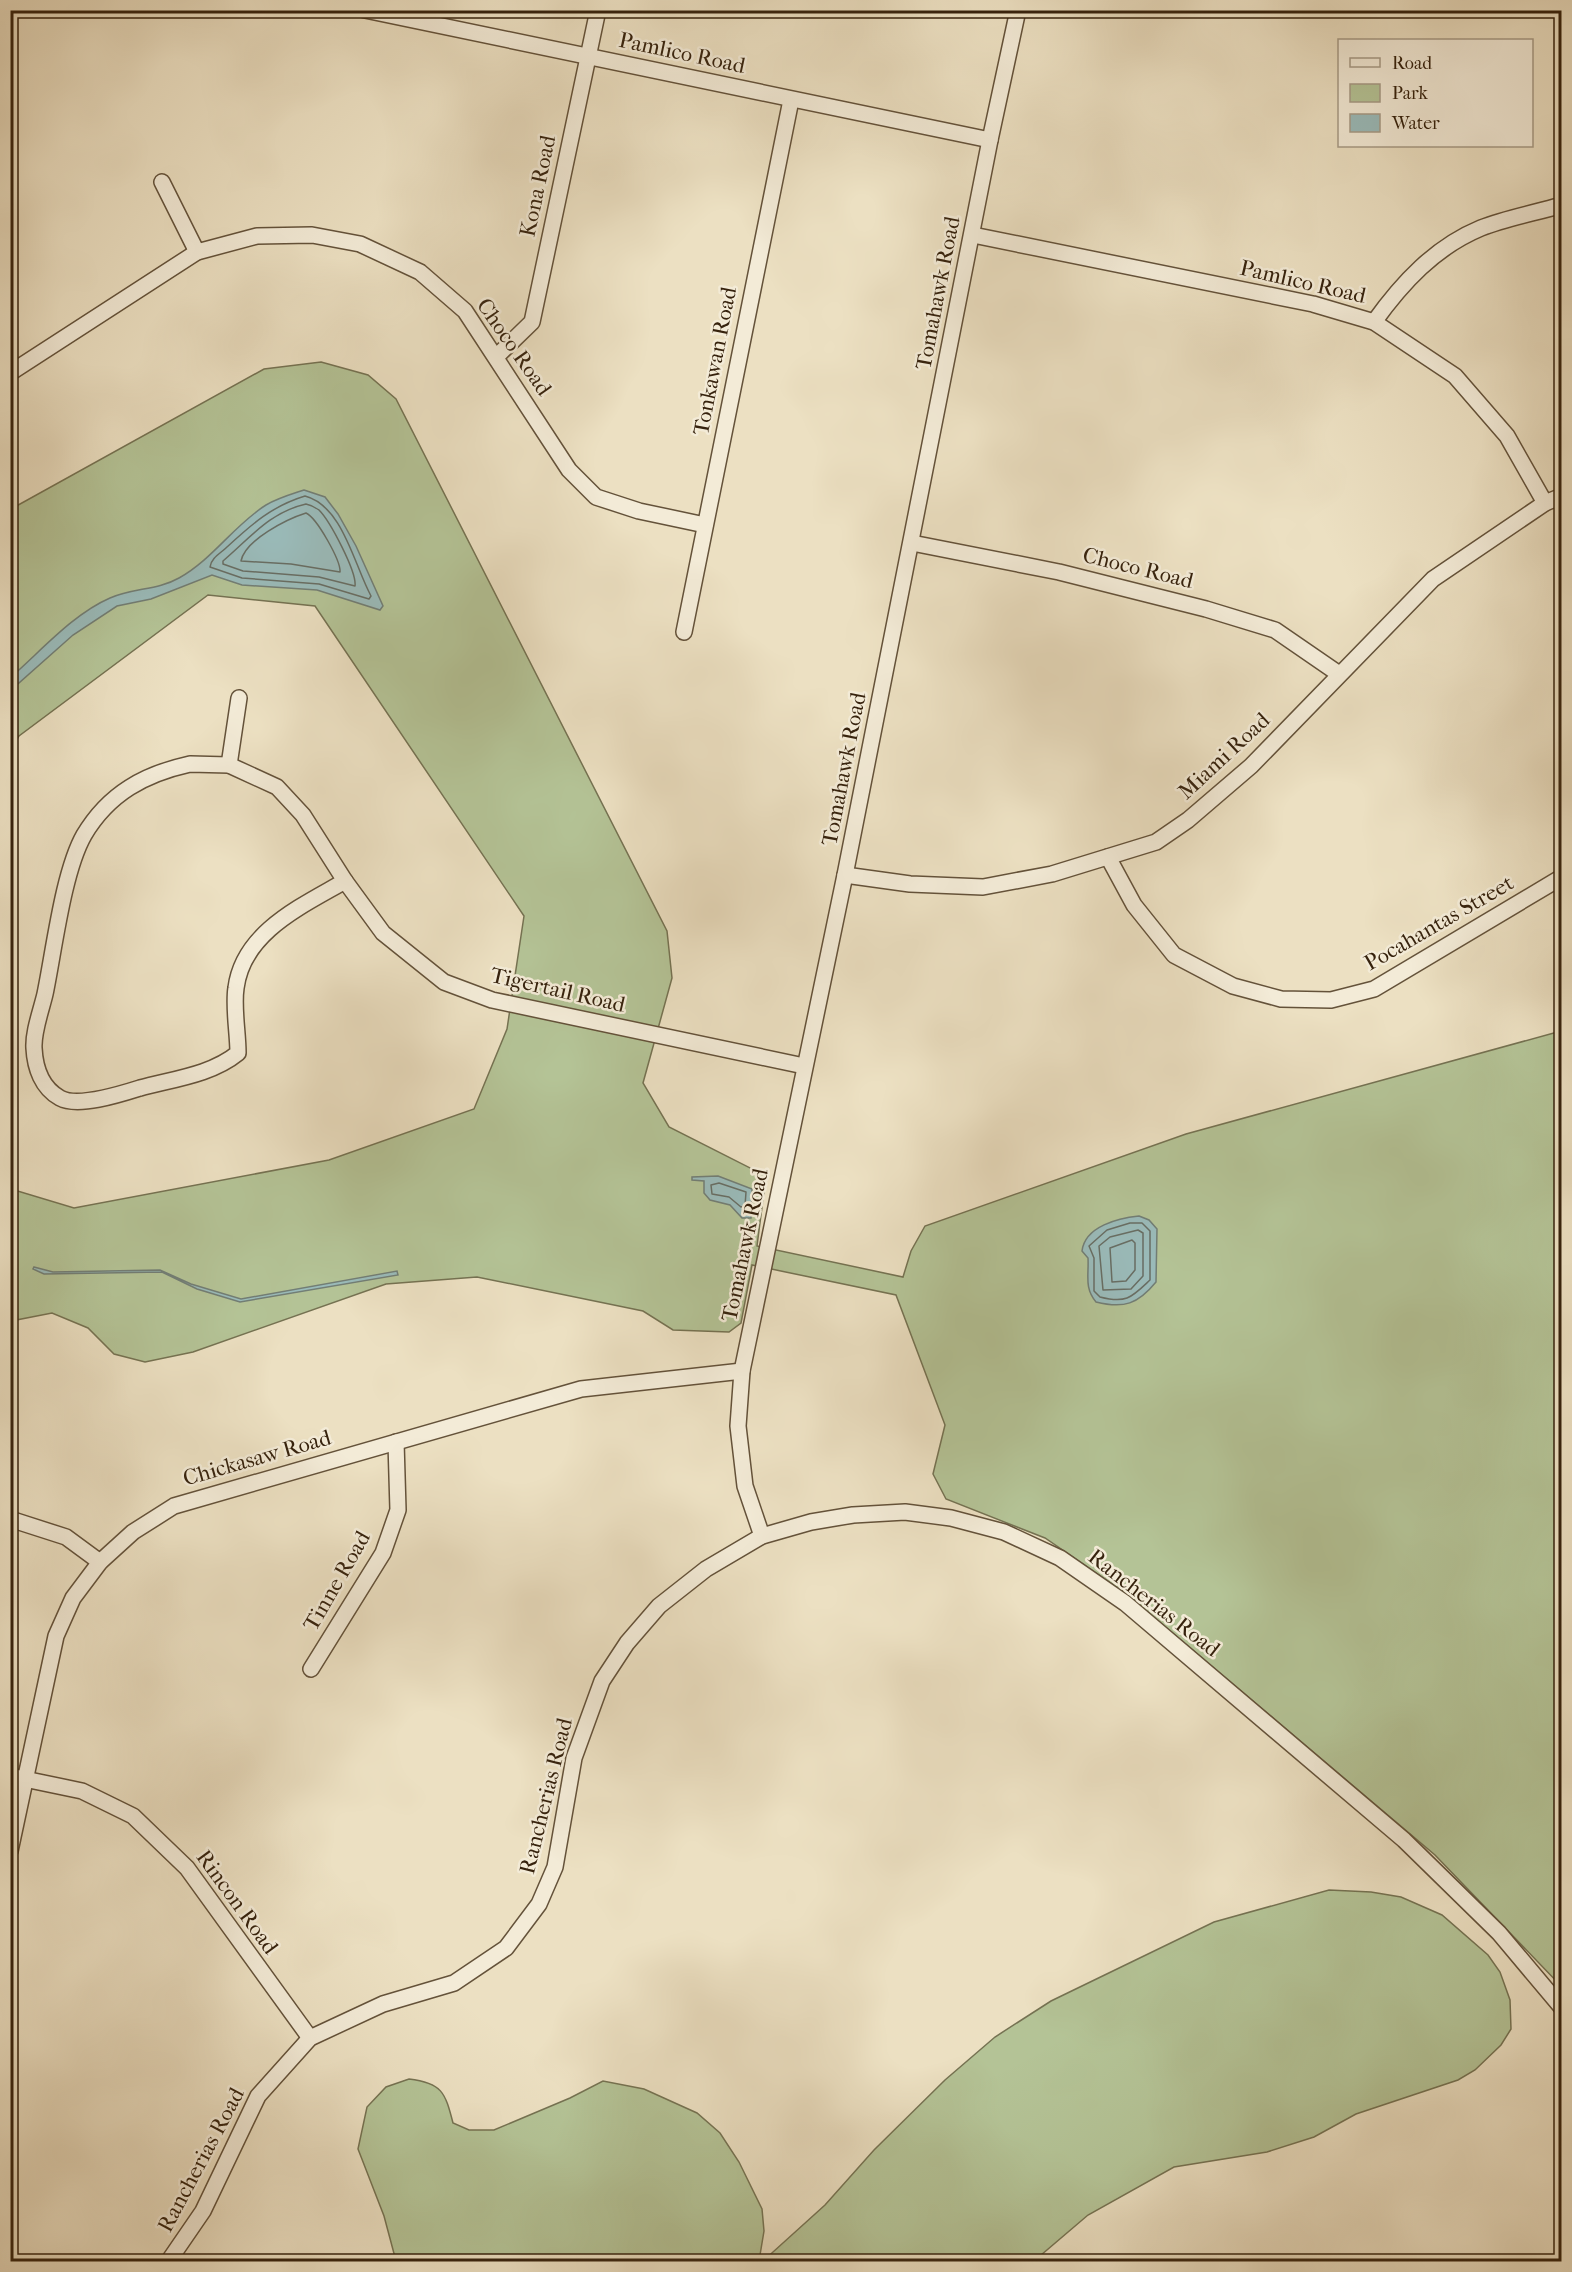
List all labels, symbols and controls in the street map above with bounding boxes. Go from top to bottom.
street label: Pamlico Road [616,27,749,79]
legend [1338,39,1533,147]
text: Road [1392,53,1432,74]
text: Park [1392,83,1429,104]
text: Water [1391,113,1440,134]
street label: Kona Road [515,132,562,239]
street label: Tomahawk Road [910,213,966,372]
street label: Pamlico Road [1237,255,1370,309]
street label: Tonkawan Road [688,284,742,437]
street label: Choco Road [471,293,558,401]
street label: Choco Road [1080,542,1197,595]
street label: Tomahawk Road [816,689,872,848]
street label: Miami Road [1173,706,1276,805]
street label: Pocahantas Street [1360,870,1518,976]
street label: Tigertail Road [488,962,629,1018]
street label: Tomahawk Road [716,1165,774,1324]
street label: Chickasaw Road [180,1424,335,1492]
street label: Tinne Road [298,1526,376,1636]
street label: Rancherias Road [1083,1544,1226,1663]
street label: Rancherias Road [514,1714,578,1877]
street label: Rincon Road [191,1845,284,1960]
street label: Rancherias Road [152,2082,250,2237]

